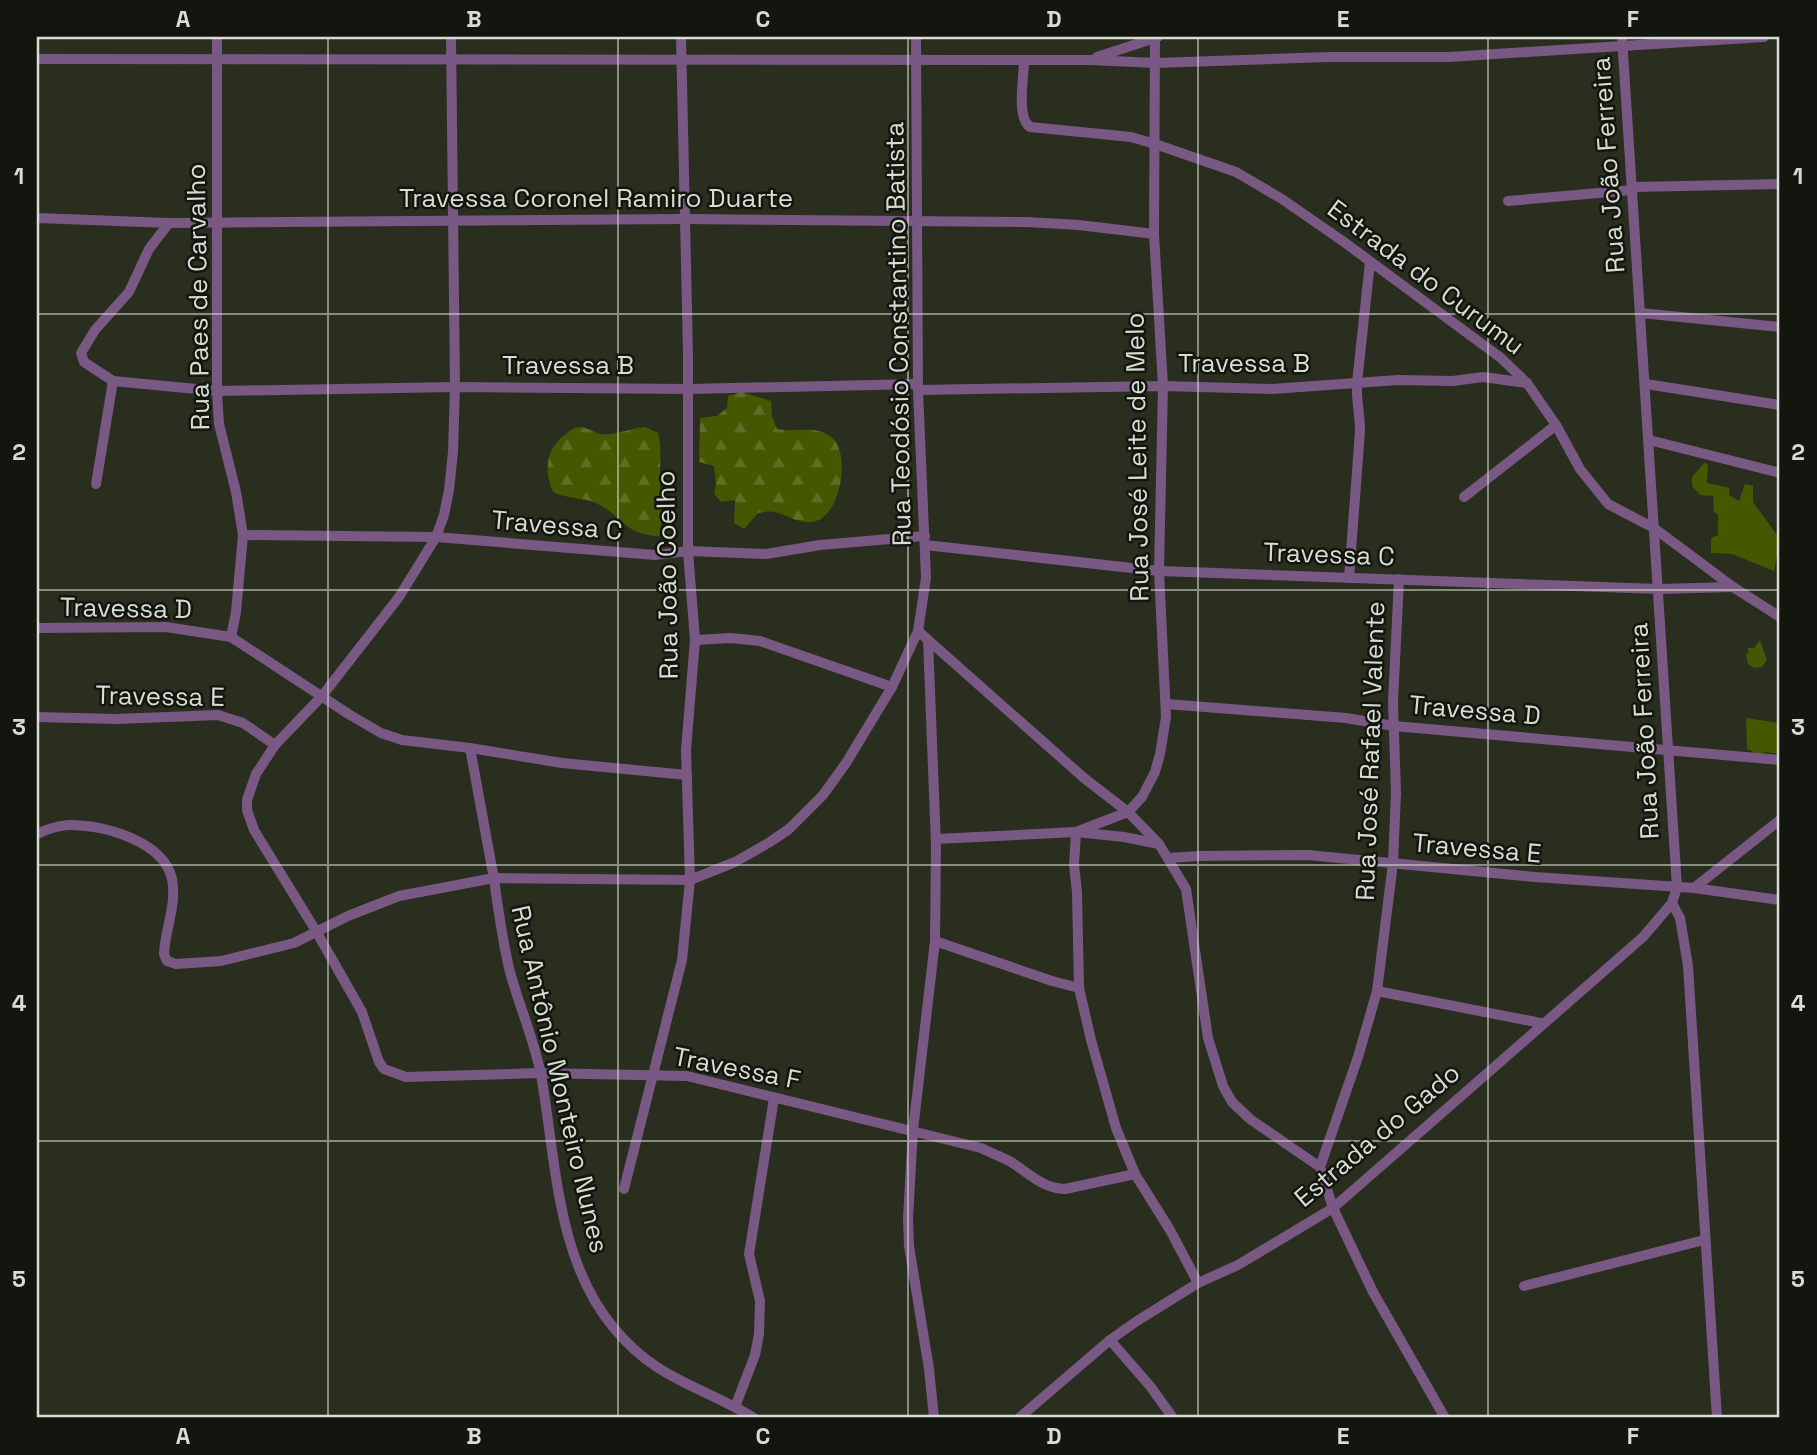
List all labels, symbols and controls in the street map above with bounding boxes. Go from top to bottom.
text: A [176,4,191,34]
text: B [466,4,482,34]
text: C [756,4,770,34]
text: D [1046,4,1062,34]
text: E [1337,4,1349,34]
text: F [1627,4,1639,34]
street label: Rua João Ferreira [1583,56,1633,274]
street label: Rua Teodósio Constantino Batista [877,121,919,546]
text: 1 [14,161,24,191]
text: 1 [1793,161,1803,191]
street label: Rua Paes de Carvalho [179,163,217,431]
street label: Travessa Coronel Ramiro Duarte [399,181,793,215]
street label: Estrada do Curumu [1321,192,1531,362]
street label: Rua José Leite de Melo [1117,312,1157,602]
street label: Travessa B [1178,346,1310,380]
street label: Travessa B [502,348,634,382]
text: 2 [12,437,26,467]
text: 2 [1791,437,1805,467]
street label: Rua João Coelho [648,470,686,680]
street label: Travessa C [490,502,624,548]
street label: Travessa C [1263,535,1395,573]
street label: Travessa D [60,590,192,626]
street label: Rua José Rafael Valente [1348,601,1392,901]
street label: Rua João Ferreira [1621,622,1667,840]
street label: Travessa E [95,678,225,714]
street label: Travessa D [1408,687,1542,733]
text: 3 [12,712,26,742]
text: 3 [1791,712,1805,742]
street label: Travessa E [1411,825,1543,871]
street label: Rua Antônio Monteiro Nunes [503,902,617,1256]
text: 4 [12,988,27,1018]
text: 4 [1791,988,1806,1018]
street label: Travessa F [671,1039,803,1097]
street label: Estrada do Gado [1287,1056,1467,1214]
text: 5 [12,1264,26,1294]
text: 5 [1791,1264,1805,1294]
text: A [176,1421,191,1451]
text: B [466,1421,482,1451]
text: C [756,1421,770,1451]
text: D [1046,1421,1062,1451]
text: E [1337,1421,1349,1451]
text: F [1627,1421,1639,1451]

